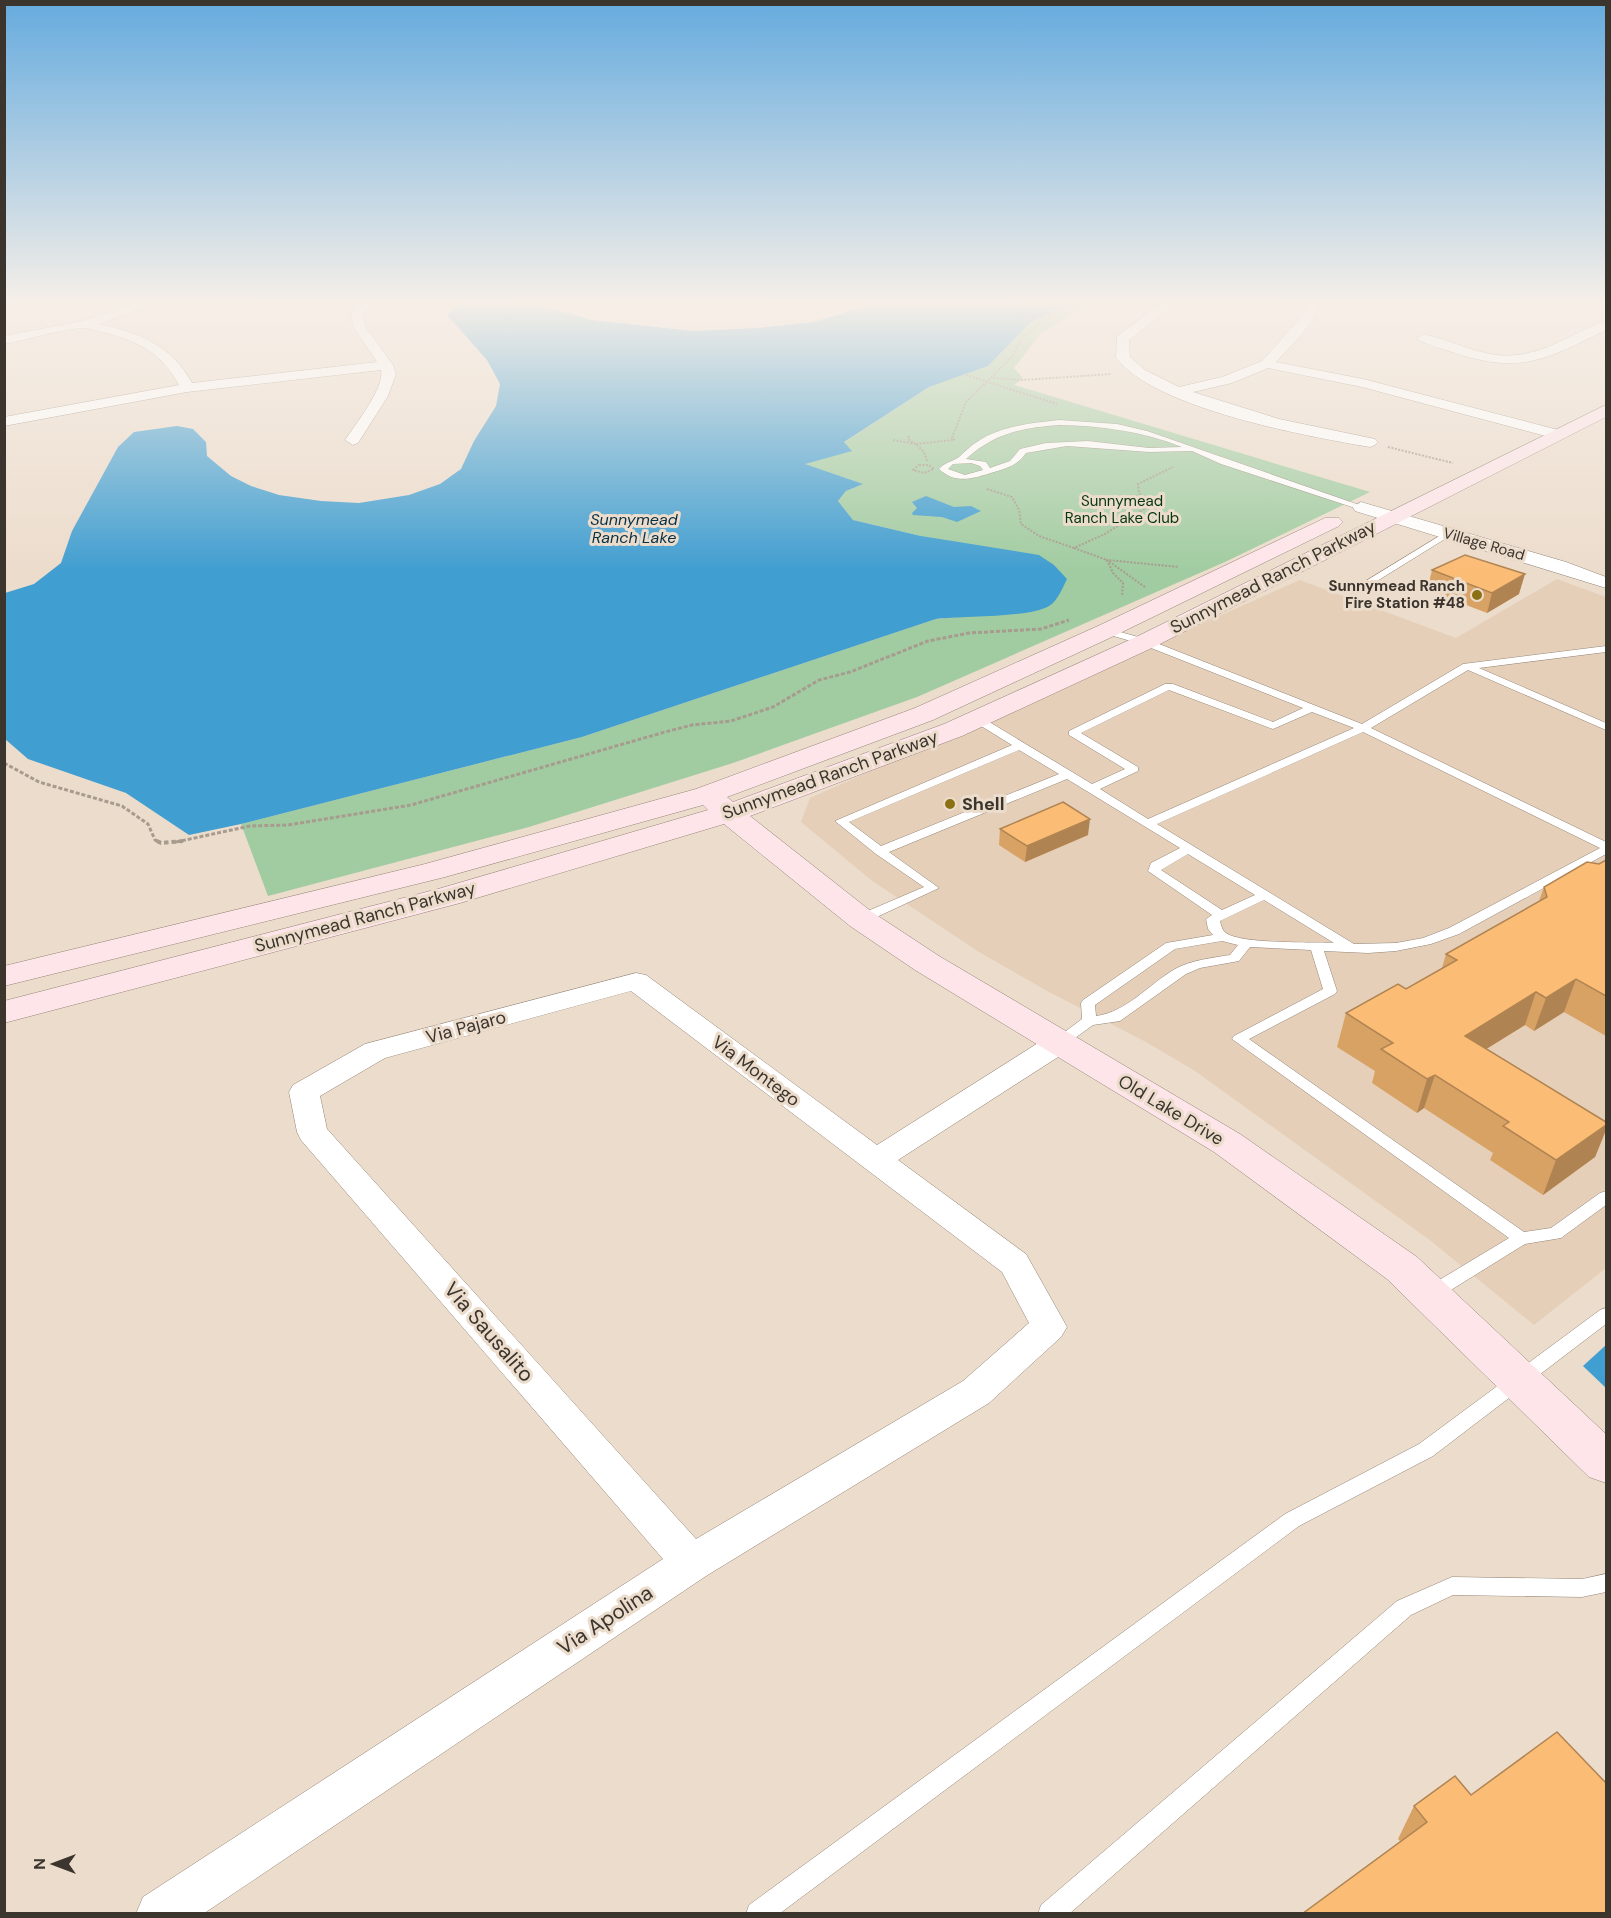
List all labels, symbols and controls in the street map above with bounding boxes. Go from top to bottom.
park label: Sunnymead Ranch Lake Club [1065,491,1179,528]
water label: Sunnymead Ranch Lake [590,509,679,548]
street label: Sunnymead Ranch Parkway [1166,515,1380,639]
street label: Village Road [1441,523,1527,565]
place label: Sunnymead Ranch Fire Station #48 [1329,576,1465,613]
marker: Sunnymead Ranch Fire Station #48 [1470,588,1484,602]
street label: Sunnymead Ranch Parkway [719,725,941,825]
place label: Shell [962,792,1004,816]
marker: Shell [943,797,957,811]
street label: Sunnymead Ranch Parkway [252,876,478,958]
street label: Via Pajaro [423,1005,509,1049]
street label: Via Montego [707,1030,805,1112]
street label: Old Lake Drive [1114,1069,1228,1151]
street label: Via Sausalito [438,1276,540,1388]
street label: Via Apolina [552,1579,658,1661]
north arrow [24,1834,84,1894]
text: N [29,1858,50,1870]

